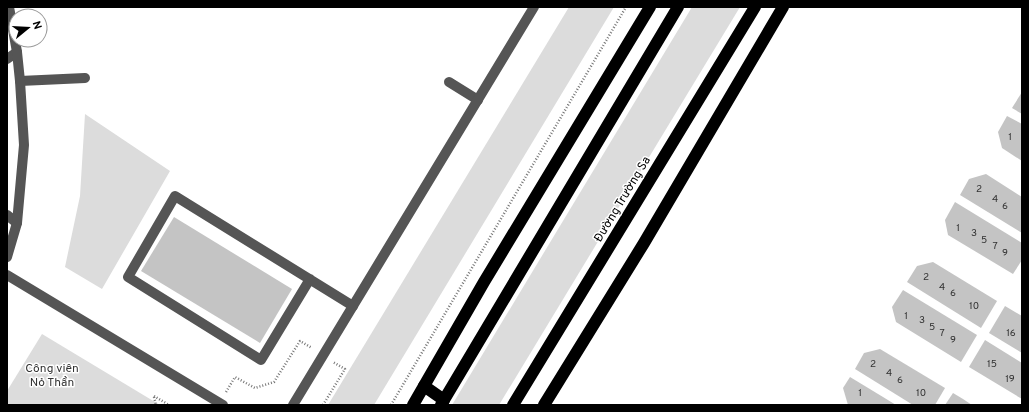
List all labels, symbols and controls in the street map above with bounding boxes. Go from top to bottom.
north arrow [8,8,48,48]
text: N [29,19,44,31]
house number: 1 [1008,131,1012,144]
street label: Đường Trường Sa [591,154,655,245]
house number: 2 [976,183,982,196]
house number: 4 [992,193,998,206]
house number: 6 [1002,200,1008,213]
house number: 1 [956,222,960,235]
house number: 3 [971,227,977,240]
house number: 5 [981,234,987,247]
house number: 7 [992,240,998,253]
house number: 9 [1002,247,1008,260]
house number: 2 [923,271,929,284]
house number: 4 [939,281,945,294]
house number: 6 [950,287,956,300]
house number: 10 [969,300,979,313]
house number: 1 [904,310,908,323]
house number: 3 [919,314,925,327]
house number: 5 [929,321,935,334]
house number: 7 [939,327,945,340]
house number: 16 [1006,327,1016,340]
house number: 9 [950,334,956,347]
house number: 2 [870,358,876,371]
house number: 15 [987,358,997,371]
park label: Công viên Nỏ Thần [25,361,79,391]
house number: 4 [886,367,892,380]
house number: 19 [1005,373,1015,386]
house number: 6 [897,374,903,387]
house number: 1 [858,387,862,400]
house number: 10 [916,387,926,400]

